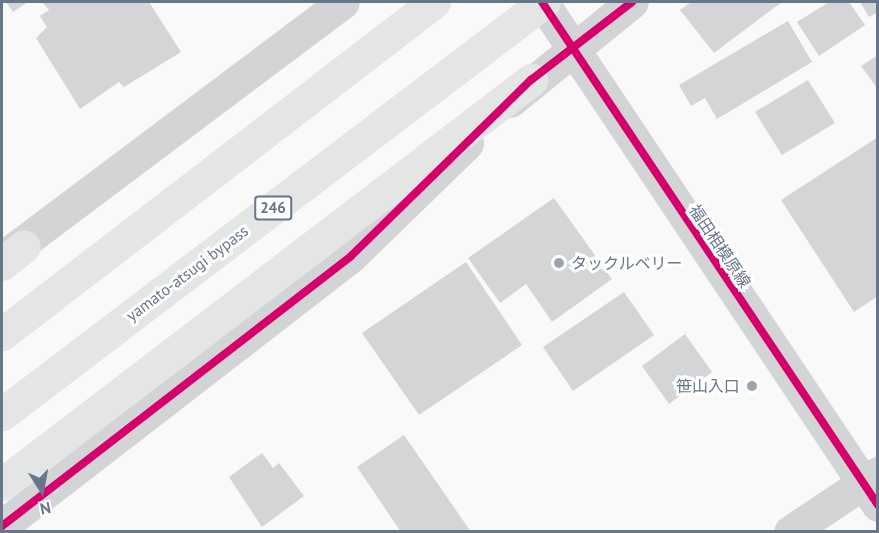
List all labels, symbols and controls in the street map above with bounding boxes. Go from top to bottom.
road number: 246 [254,196,292,220]
street label: 福田相模原線 [685,201,755,291]
street label: yamato-atsugi bypass [122,221,252,325]
place label: タックルベリー [571,253,683,273]
marker: タックルベリー [552,256,566,270]
place label: 笹山入口 [676,376,740,396]
marker: 笹山入口 [745,379,759,393]
north arrow [12,461,72,521]
text: N [38,498,53,519]

